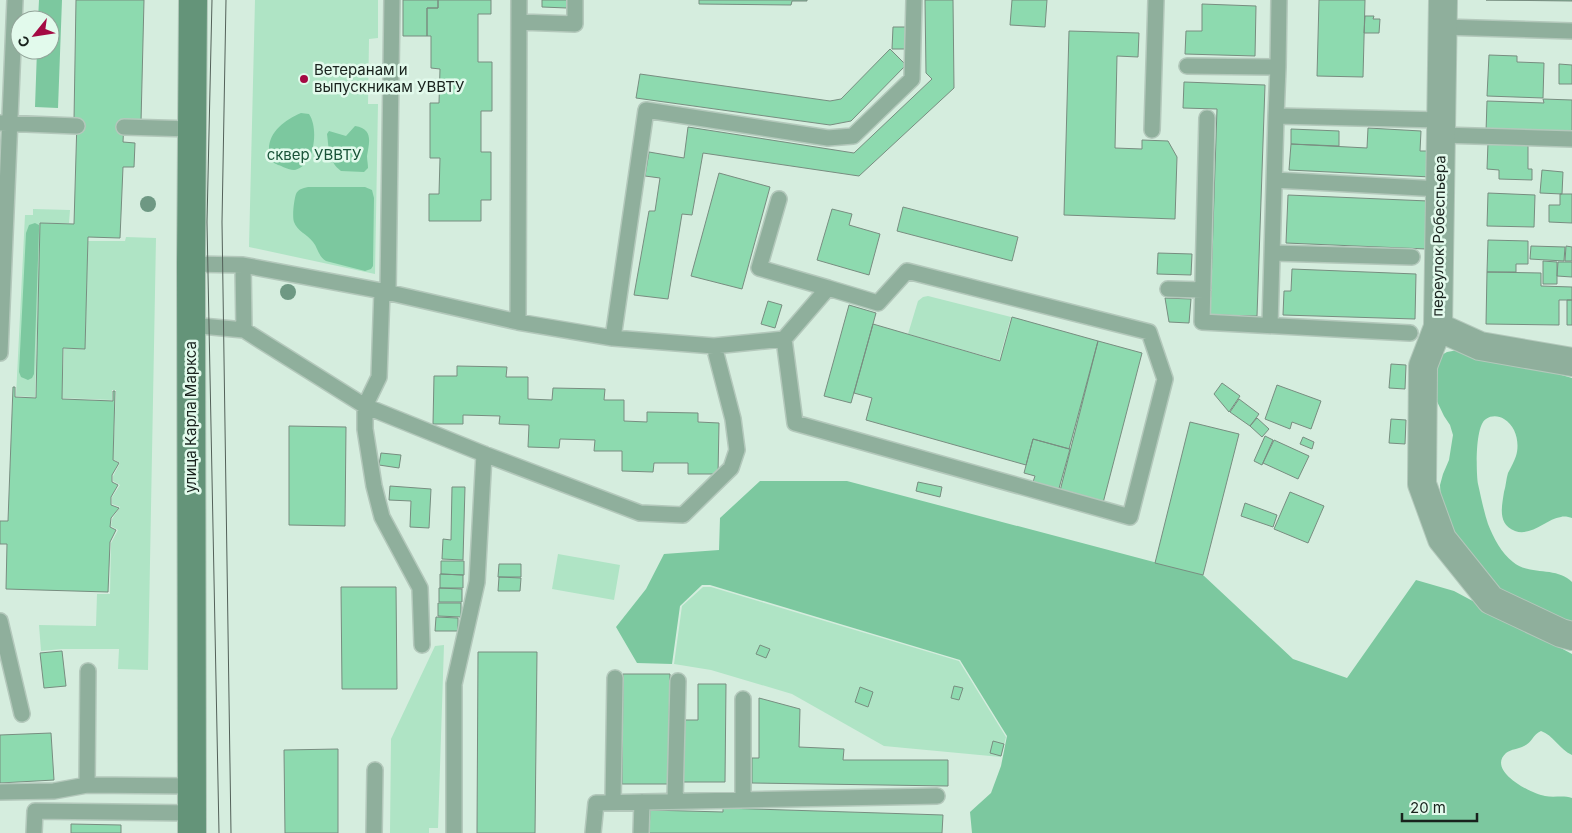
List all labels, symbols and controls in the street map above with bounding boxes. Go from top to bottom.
north arrow [10,10,60,60]
text: С [13,33,33,50]
place label: Ветеранам и выпускникам УВВТУ [314,60,465,96]
marker: Ветеранам и выпускникам УВВТУ [298,73,310,85]
park label: сквер УВВТУ [267,145,362,164]
street label: переулок Робеспьера [1428,155,1449,317]
street label: улица Карла Маркса [181,341,200,493]
scale bar [1402,790,1477,822]
text: 20 m [1410,798,1446,817]

